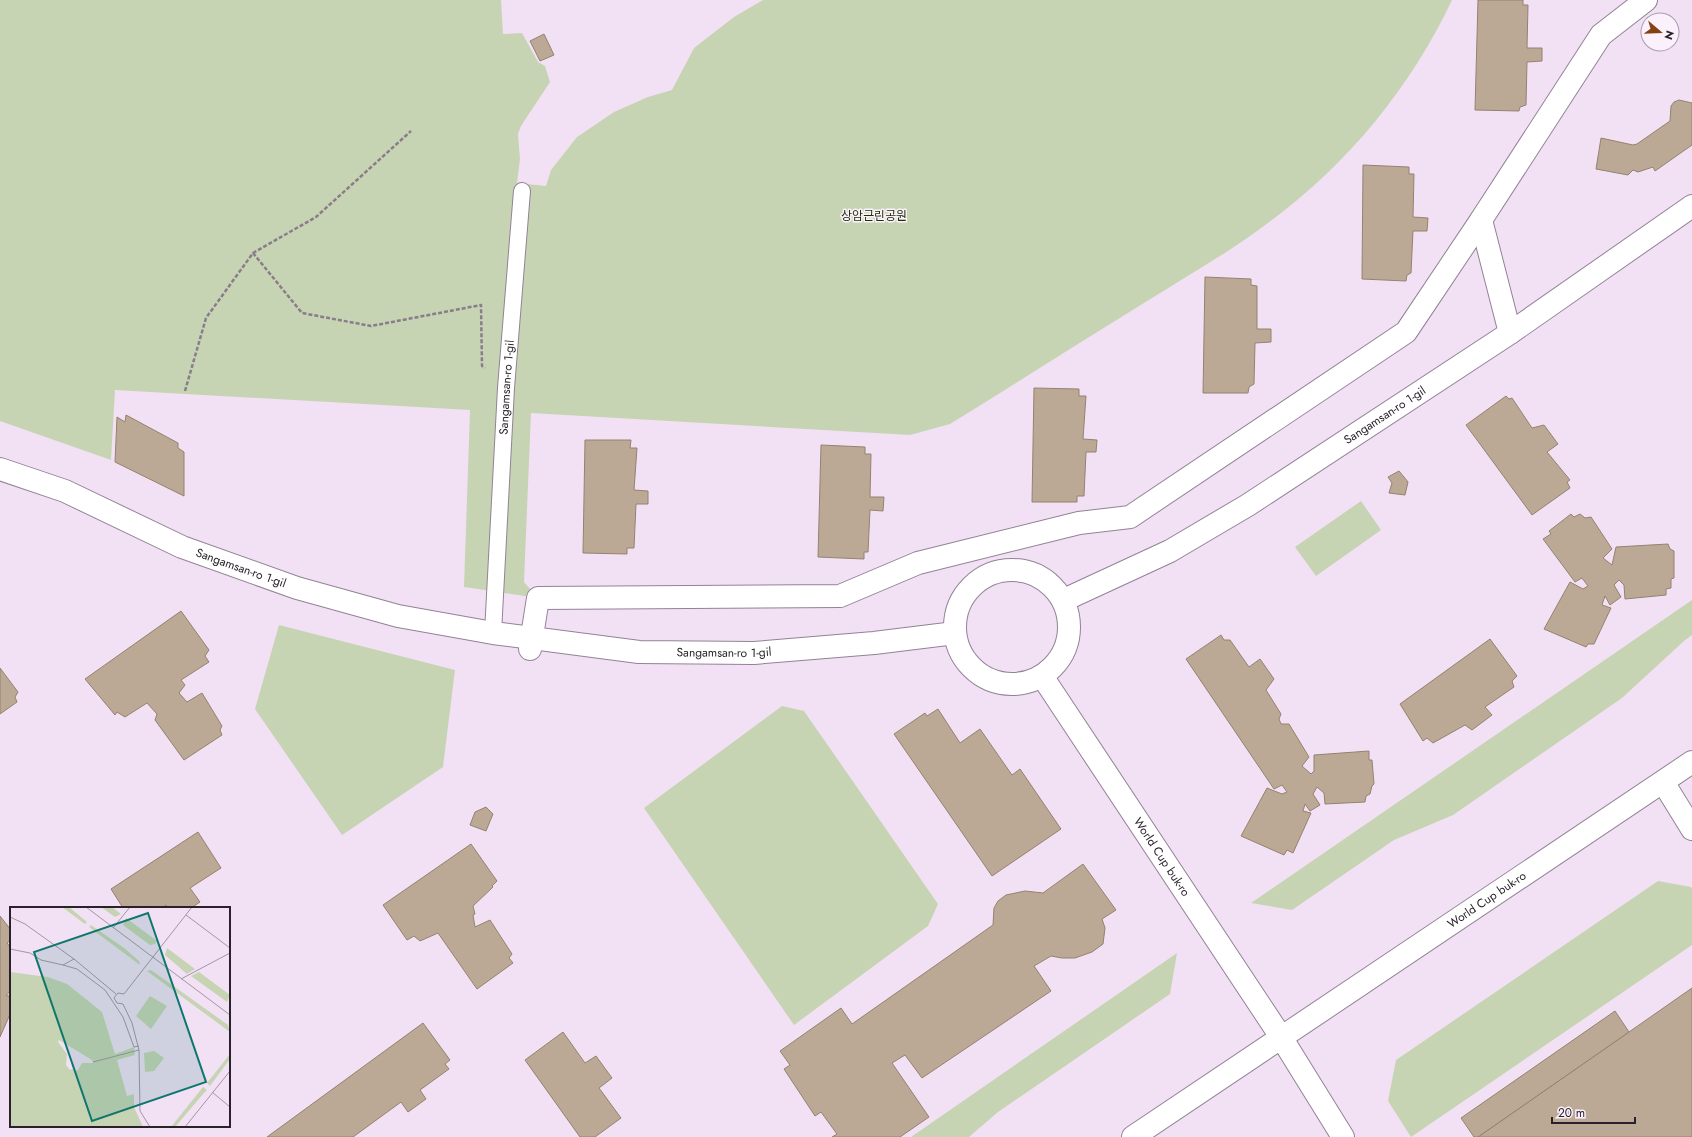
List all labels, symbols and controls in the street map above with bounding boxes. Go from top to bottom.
north arrow [1640,12,1680,52]
text: N [1660,29,1678,42]
park label: 상암근린공원 [841,207,907,225]
street label: Sangamsan-ro 1-gil [495,339,519,435]
street label: Sangamsan-ro 1-gil [1340,382,1429,449]
street label: Sangamsan-ro 1-gil [193,544,289,592]
street label: Sangamsan-ro 1-gil [676,643,772,662]
street label: World Cup buk-ro [1129,814,1195,900]
street label: World Cup buk-ro [1444,867,1530,933]
inset map [10,907,230,1127]
scale bar [1552,1099,1635,1125]
text: 20 m [1558,1104,1585,1122]

